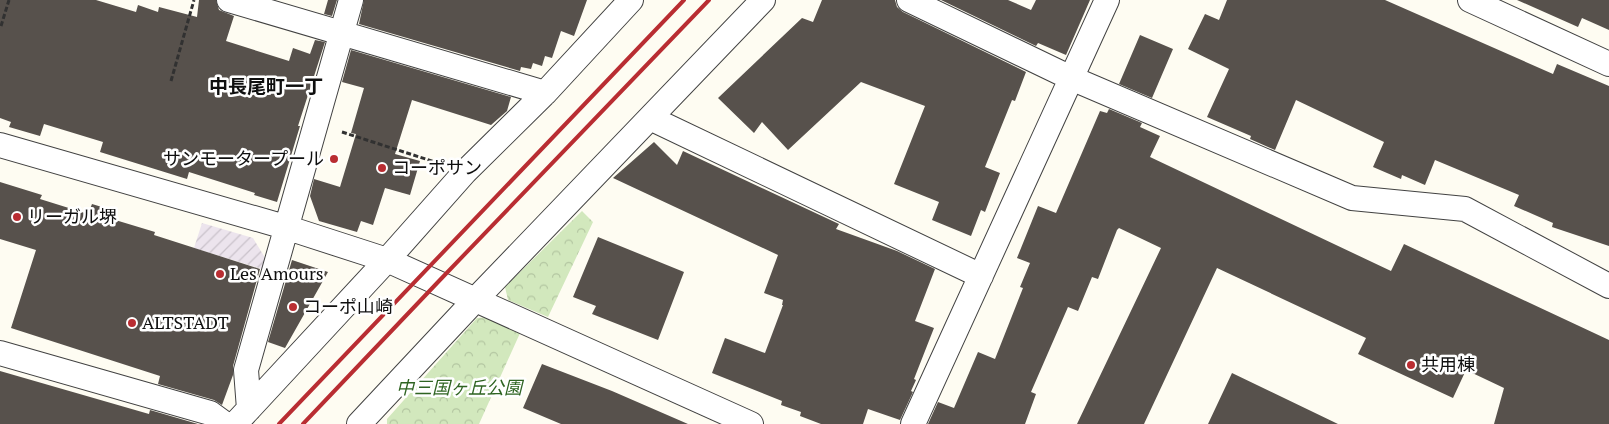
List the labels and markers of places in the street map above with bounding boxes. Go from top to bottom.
place label: サンモータープール [163,146,324,170]
marker: サンモータープール [328,153,340,165]
place label: コーポサン [392,155,482,179]
marker: コーポサン [376,162,388,174]
place label: リーガル堺 [27,204,117,228]
marker: リーガル堺 [11,211,23,223]
place label: Les Amours [230,261,324,285]
marker: Les Amours [214,268,226,280]
place label: コーポ山崎 [303,294,393,318]
marker: コーポ山崎 [287,301,299,313]
place label: ALTSTADT [142,310,229,334]
marker: ALTSTADT [126,317,138,329]
place label: 共用棟 [1421,352,1475,376]
marker: 共用棟 [1405,359,1417,371]

